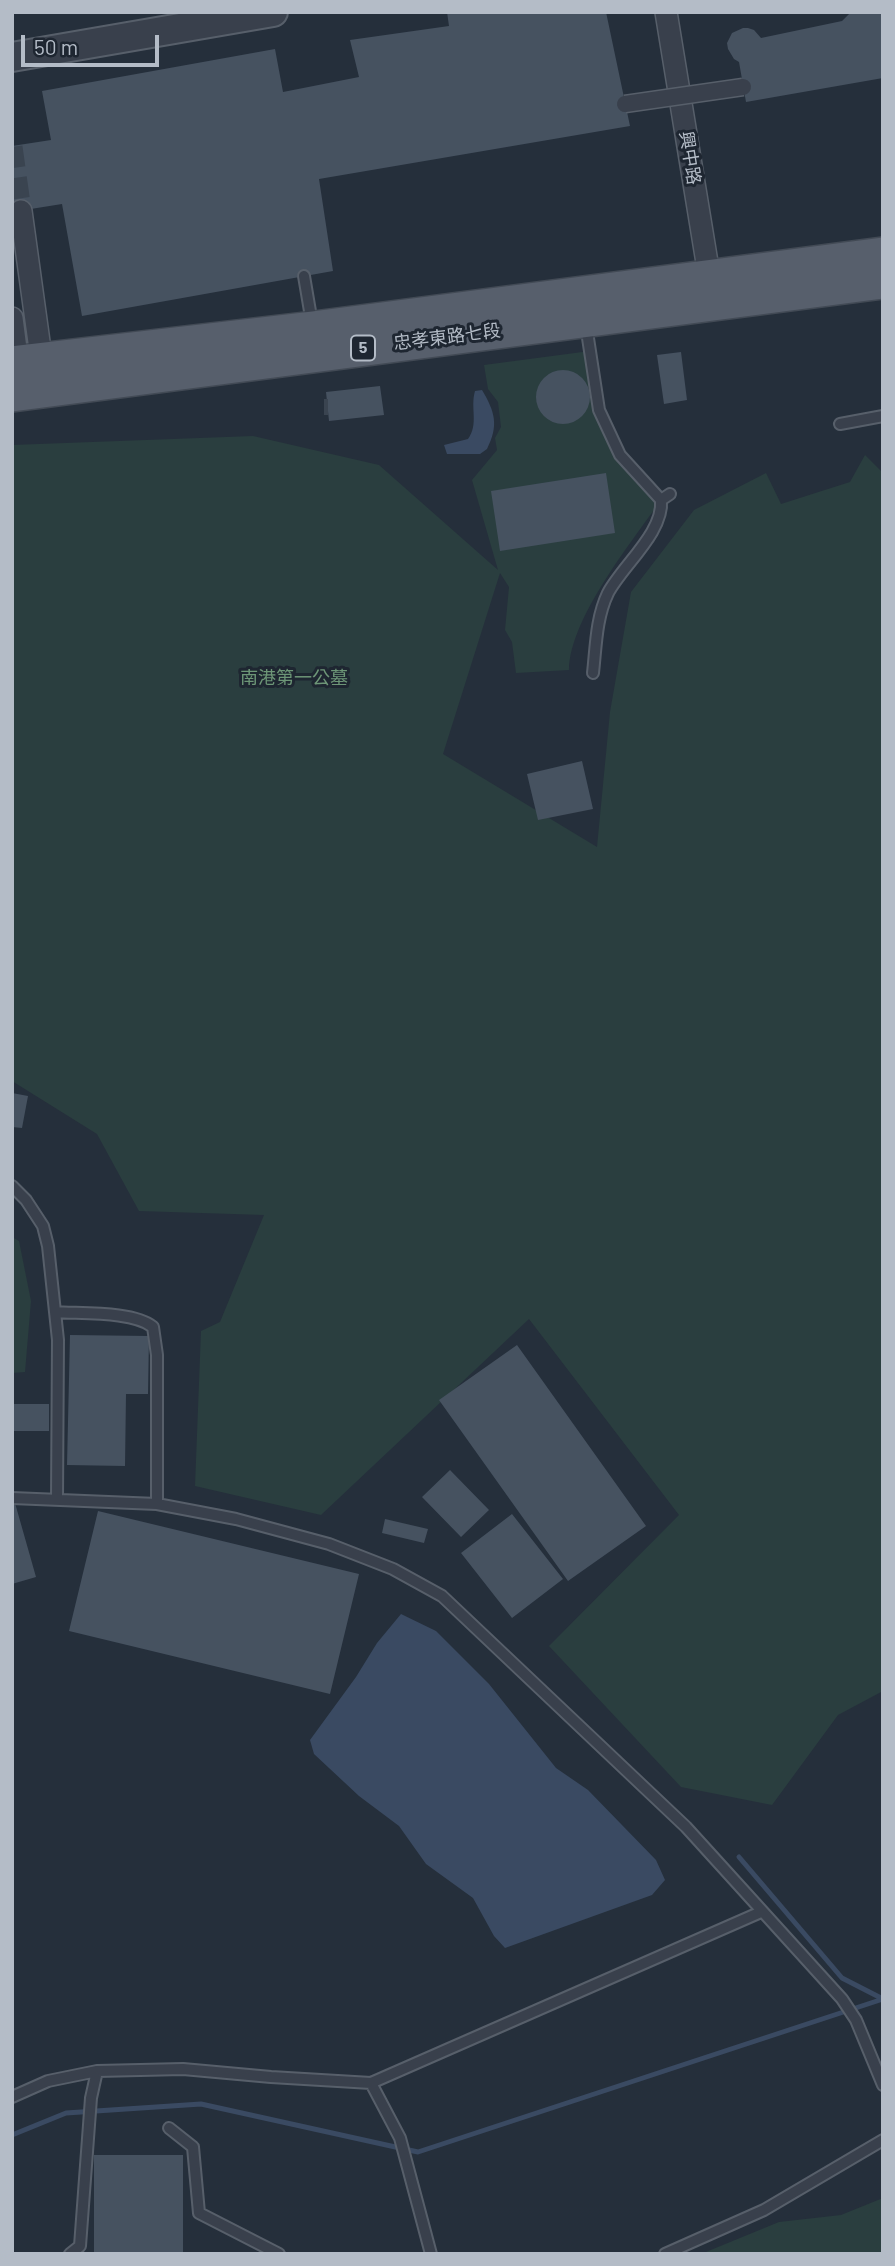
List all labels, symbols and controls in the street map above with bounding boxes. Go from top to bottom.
scale bar [24,21,163,65]
text: 50 m [34,34,78,59]
street label: 興中路 [675,130,705,186]
street label: 忠孝東路七段 [392,320,502,354]
road number: 5 [351,336,375,360]
park label: 南港第一公墓 [240,667,348,689]

